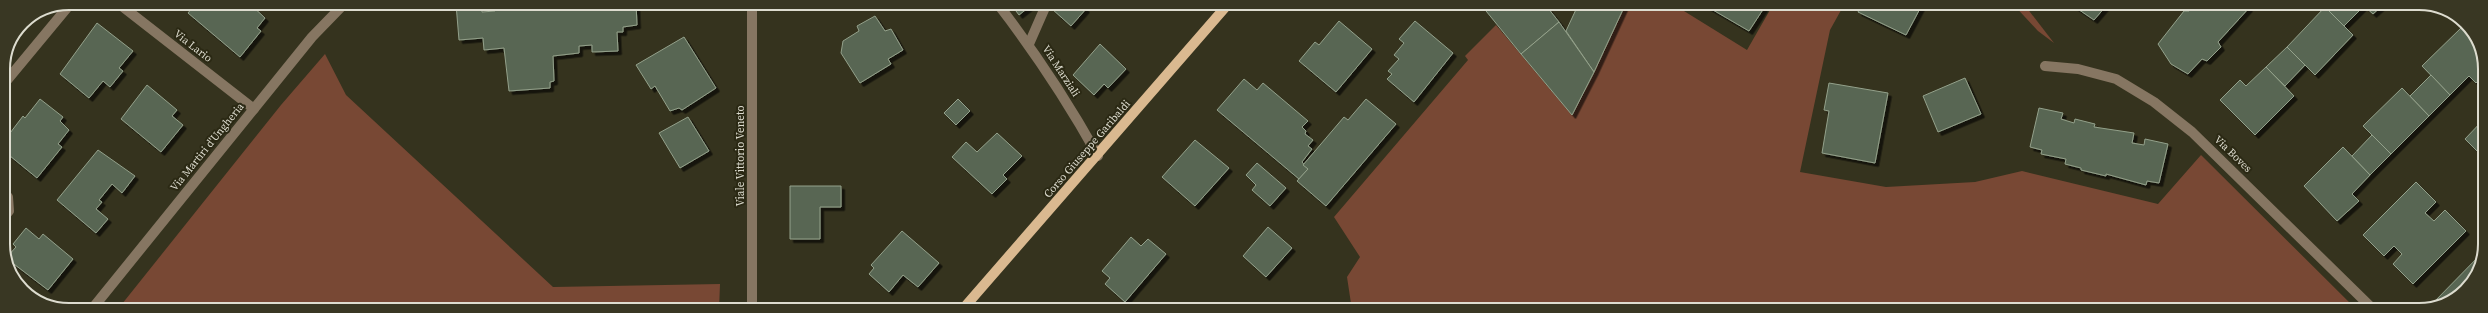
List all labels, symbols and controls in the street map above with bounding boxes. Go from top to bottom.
street label: Via Lario [171,26,215,66]
street label: Via Marziali [1039,42,1083,100]
street label: Corso Giuseppe Garibaldi [1040,97,1134,201]
street label: Via Martiri d'Ungheria [167,99,248,194]
street label: Viale Vittorio Veneto [733,105,748,207]
street label: Via Boves [2211,132,2255,176]

